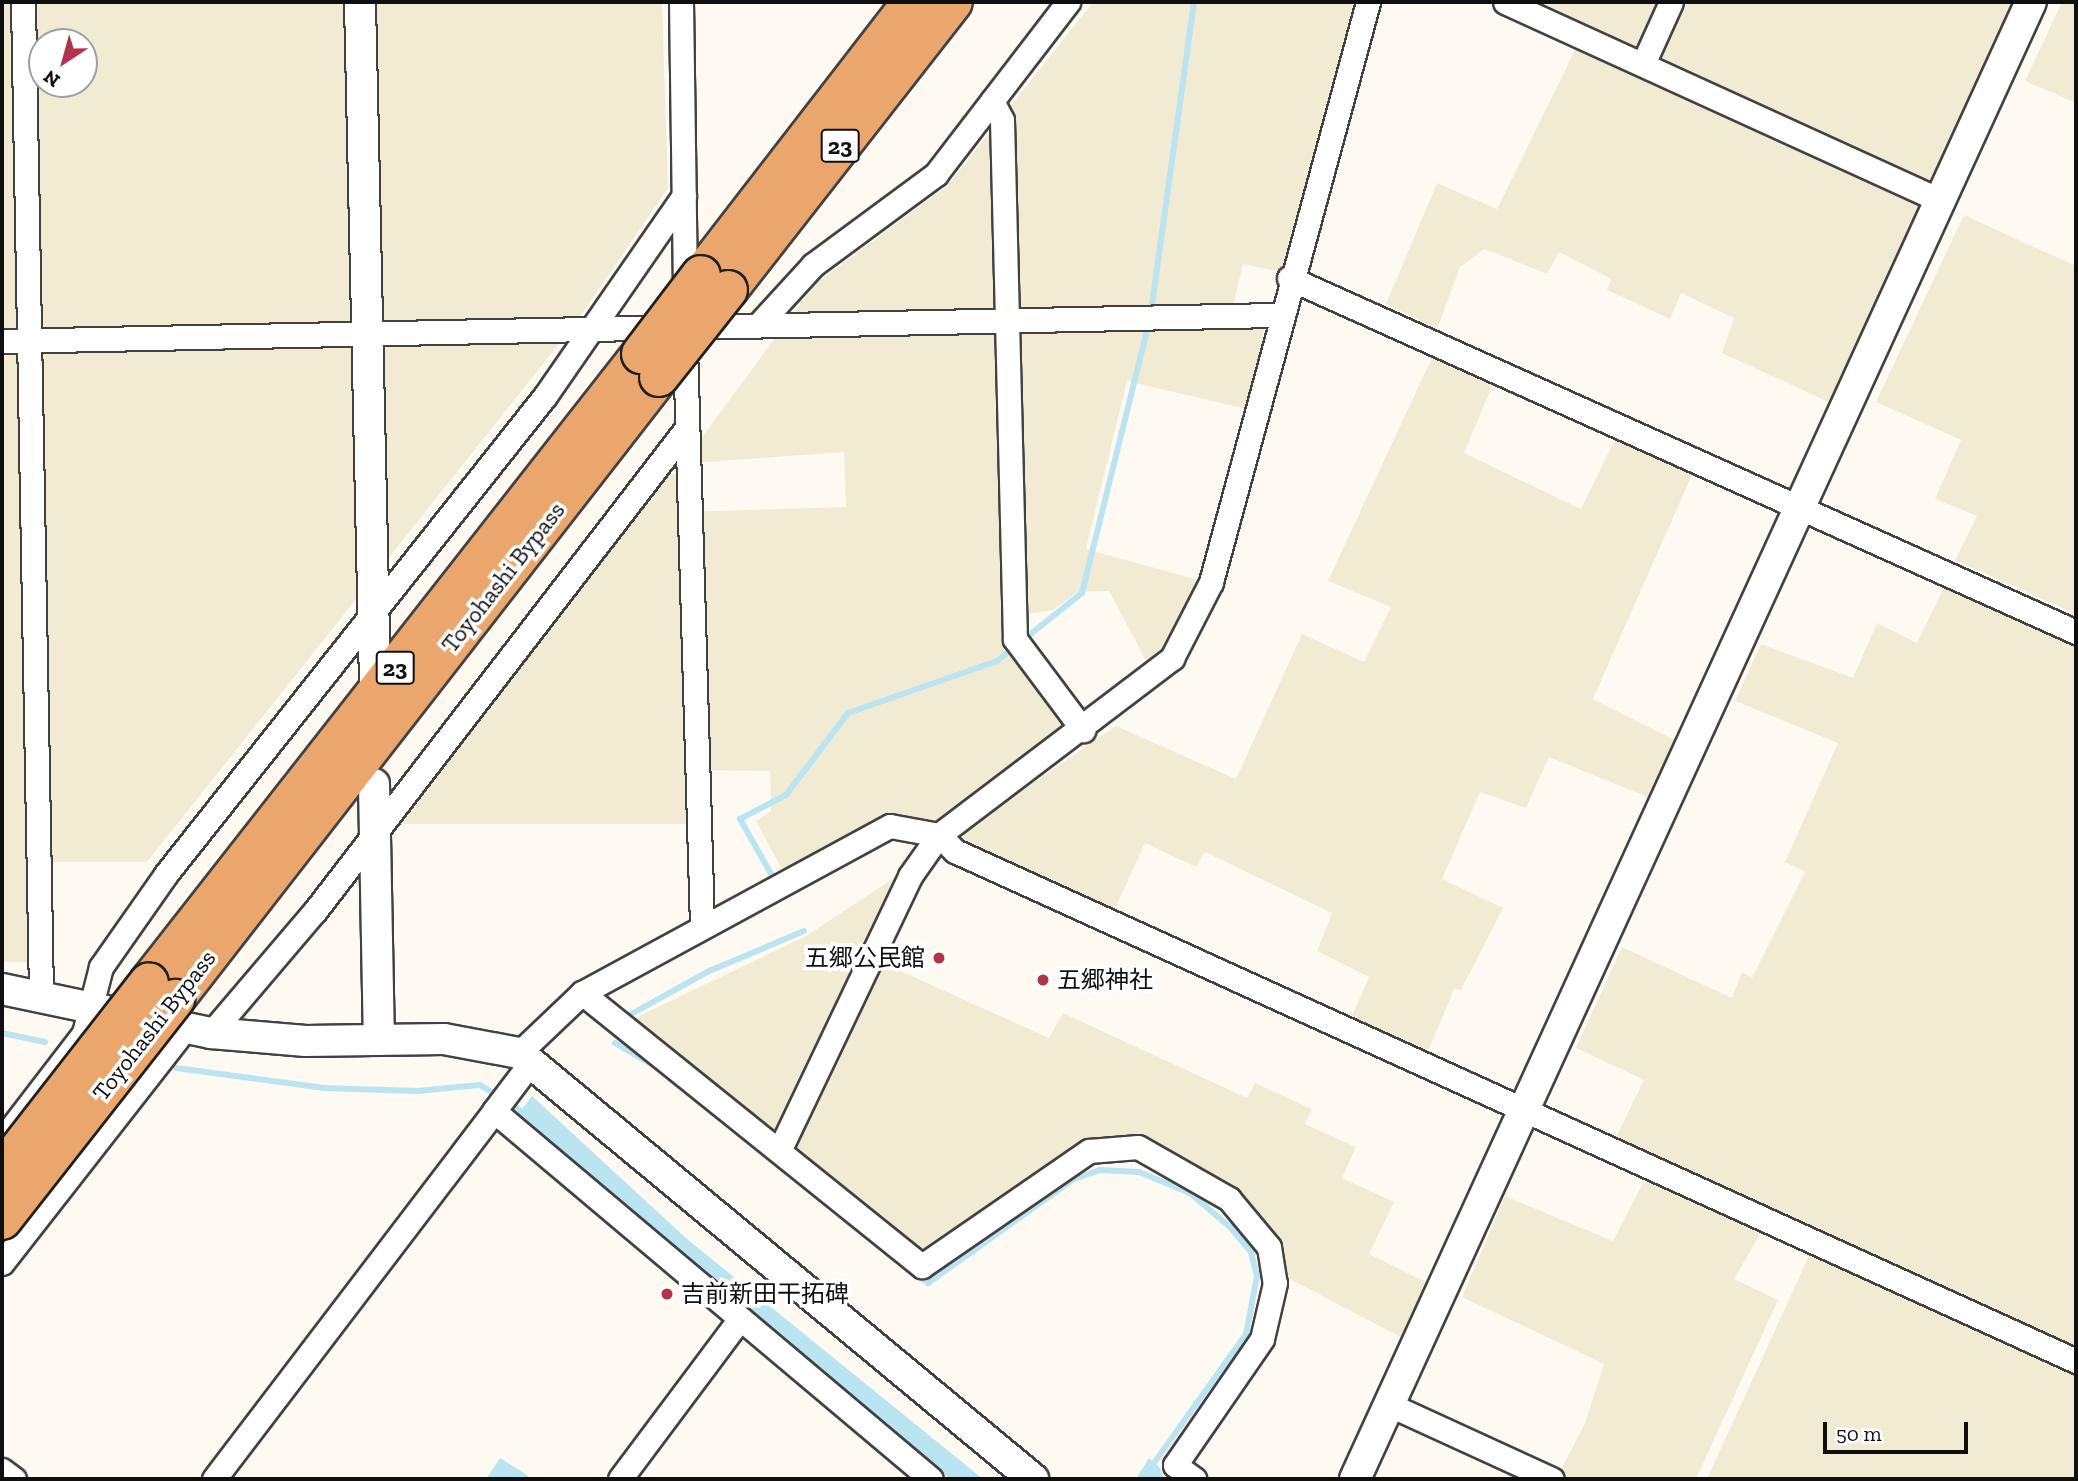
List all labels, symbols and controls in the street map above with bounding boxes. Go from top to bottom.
north arrow [28,28,98,98]
text: N [39,65,64,92]
road number: 23 [819,127,861,166]
street label: Toyohashi Bypass [435,496,571,658]
road number: 23 [374,648,416,688]
street label: Toyohashi Bypass [86,944,222,1106]
place label: 五郷公民館 [805,944,925,972]
marker: 五郷公民館 [931,950,947,966]
place label: 五郷神社 [1057,966,1153,994]
marker: 五郷神社 [1035,972,1051,988]
place label: 吉前新田干拓碑 [681,1280,849,1308]
marker: 吉前新田干拓碑 [659,1286,675,1302]
scale bar [1826,1408,1971,1452]
text: 50 m [1836,1421,1882,1446]

